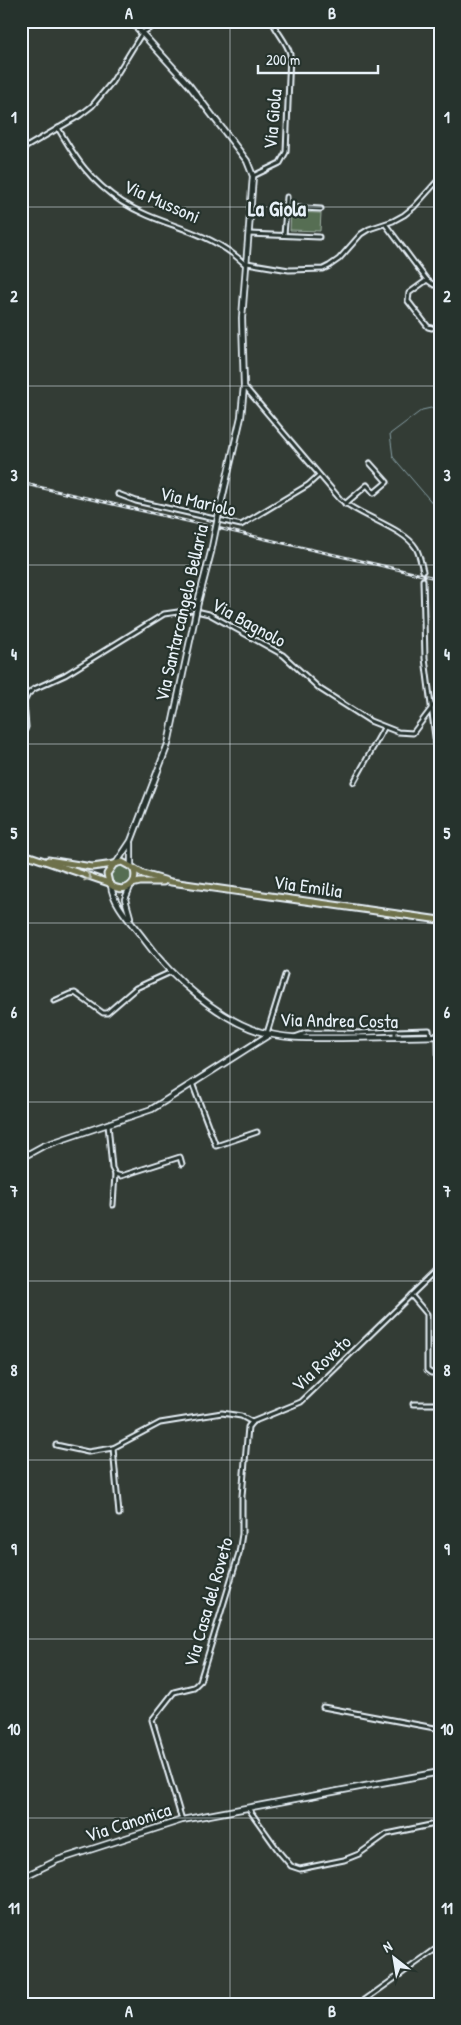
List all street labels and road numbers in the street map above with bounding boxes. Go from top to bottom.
street label: Via Giola [256,87,288,150]
street label: Via Mussoni [120,173,204,229]
street label: Via Mariolo [157,480,239,522]
street label: Via Santarcangelo Bellaria [148,521,214,704]
street label: Via Bagnolo [207,591,291,653]
street label: Via Emilia [272,868,345,904]
street label: Via Andrea Costa [280,1006,399,1034]
street label: Via Roveto [286,1329,357,1397]
street label: Via Casa del Roveto [177,1534,239,1670]
street label: Via Canonica [82,1796,175,1848]

